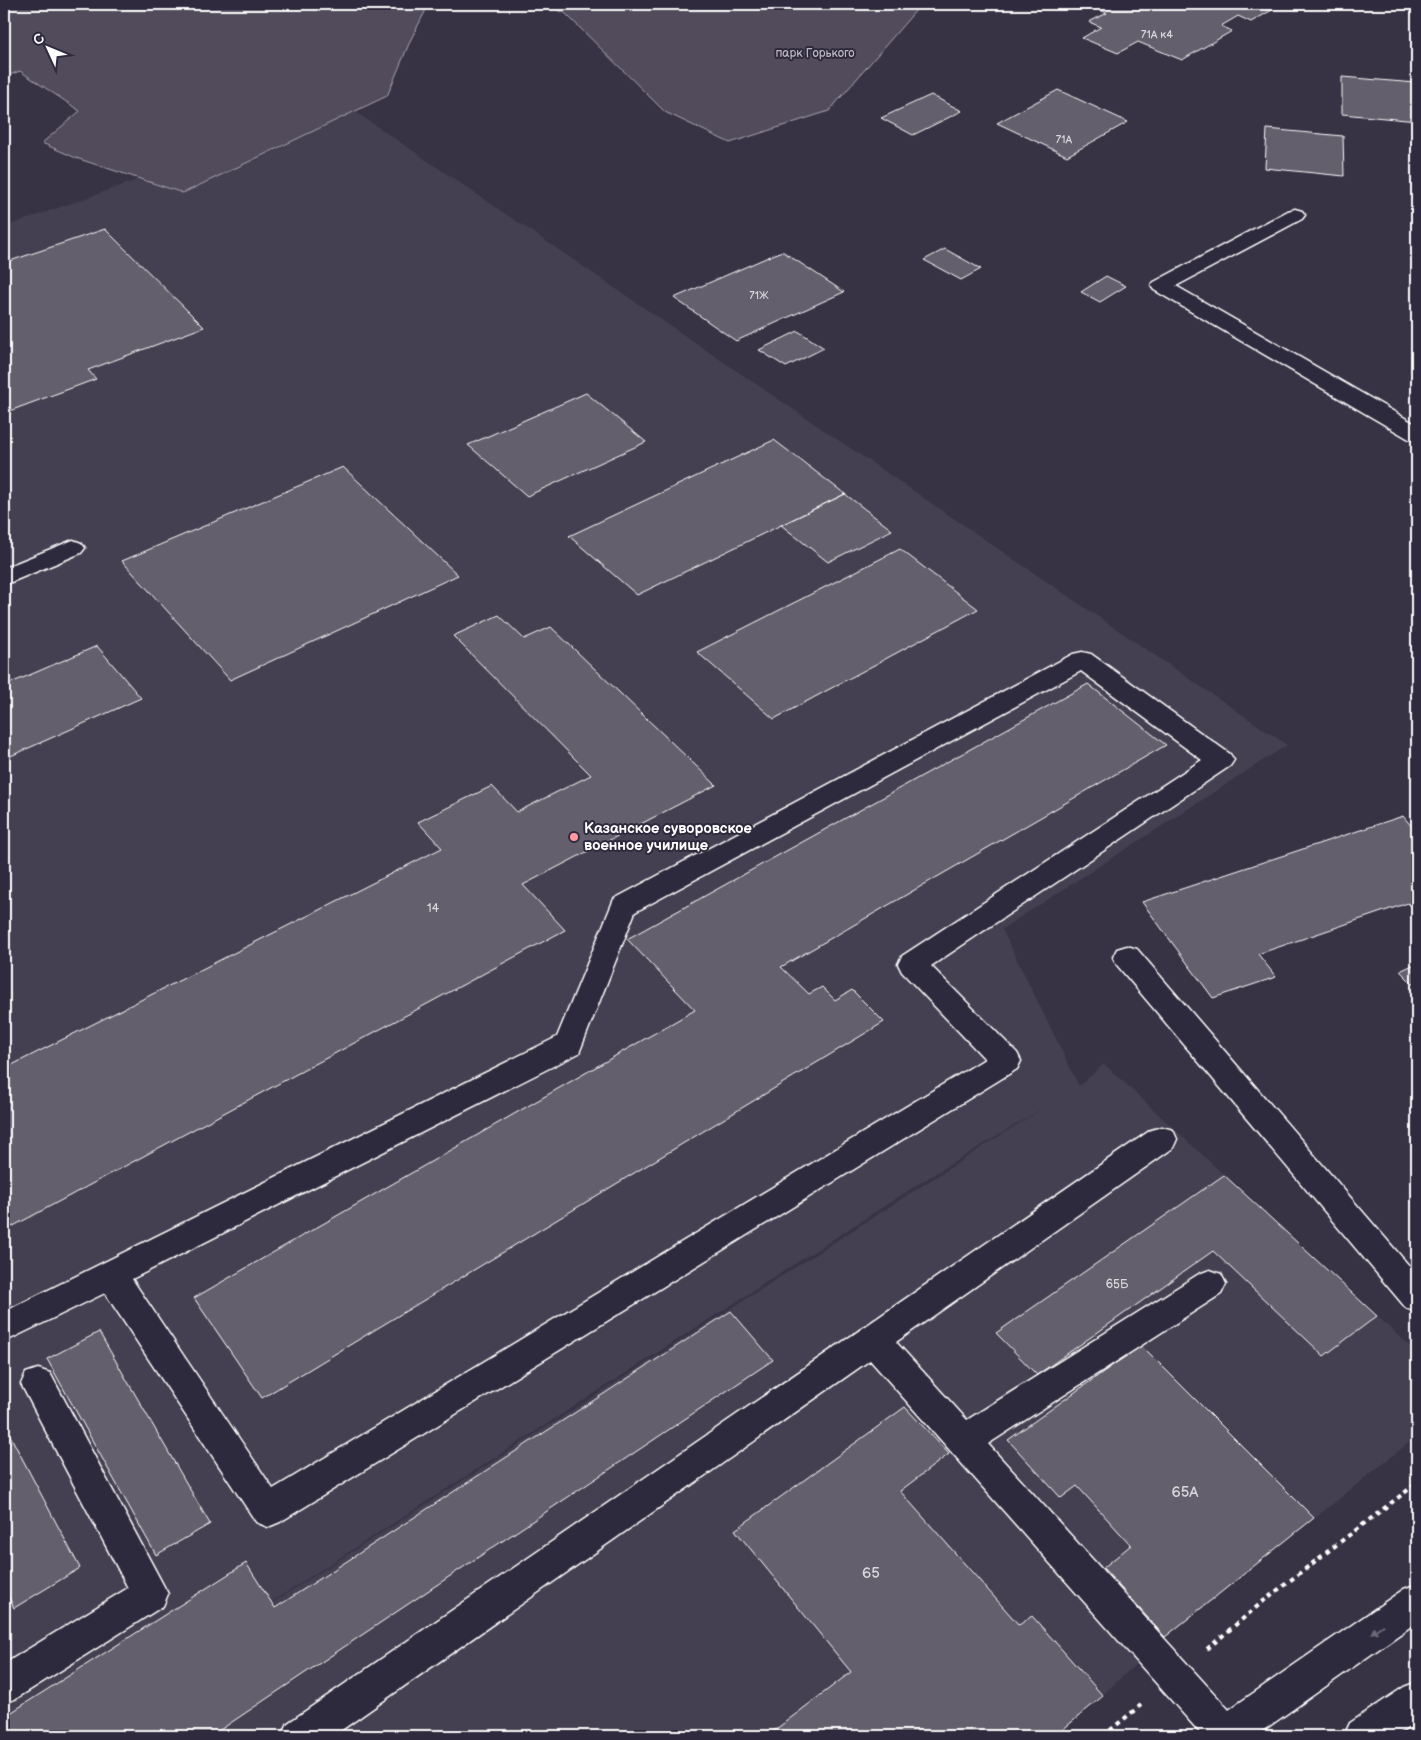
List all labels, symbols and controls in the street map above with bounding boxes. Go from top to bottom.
north arrow [22,22,72,72]
house number: 71А к4 [1141,28,1173,41]
text: С [30,30,49,49]
park label: парк Горького [775,46,855,61]
house number: 71А [1056,133,1072,146]
house number: 71Ж [749,289,769,302]
place label: Казанское суворовское военное училище [584,819,752,855]
marker: Казанское суворовское военное училище [568,831,580,843]
house number: 14 [427,901,440,916]
house number: 65Б [1106,1277,1129,1292]
house number: 65А [1172,1483,1199,1502]
house number: 65 [862,1564,880,1583]
one-way arrow [1370,1624,1384,1634]

